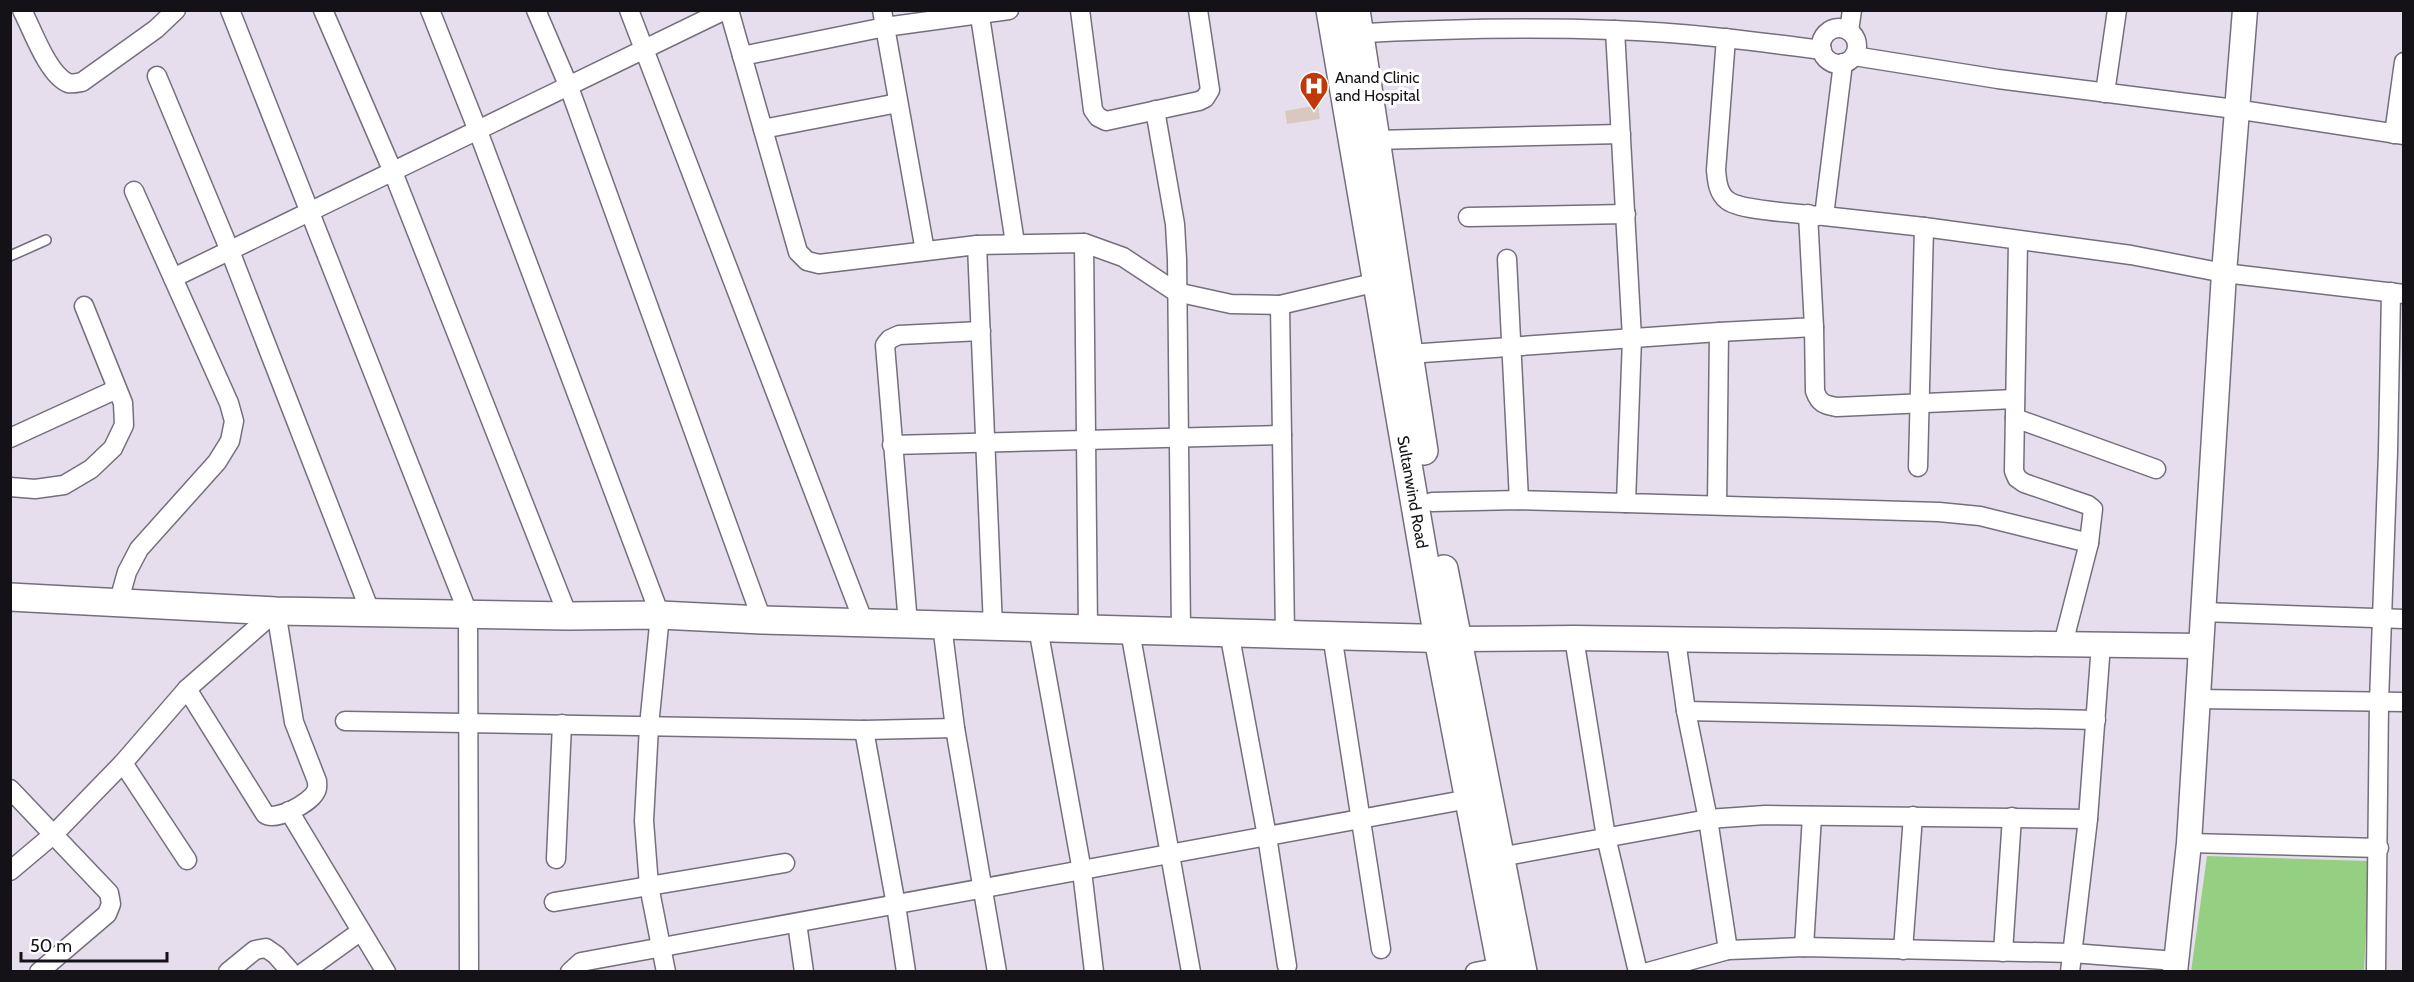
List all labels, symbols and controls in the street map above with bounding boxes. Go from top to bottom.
place label: Anand Clinic and Hospital [1335,68,1420,105]
hospital icon: Anand Clinic and Hospital [1298,70,1330,112]
street label: Sultanwind Road [1393,434,1432,550]
scale bar [21,925,166,963]
text: 50 m [30,935,72,957]

